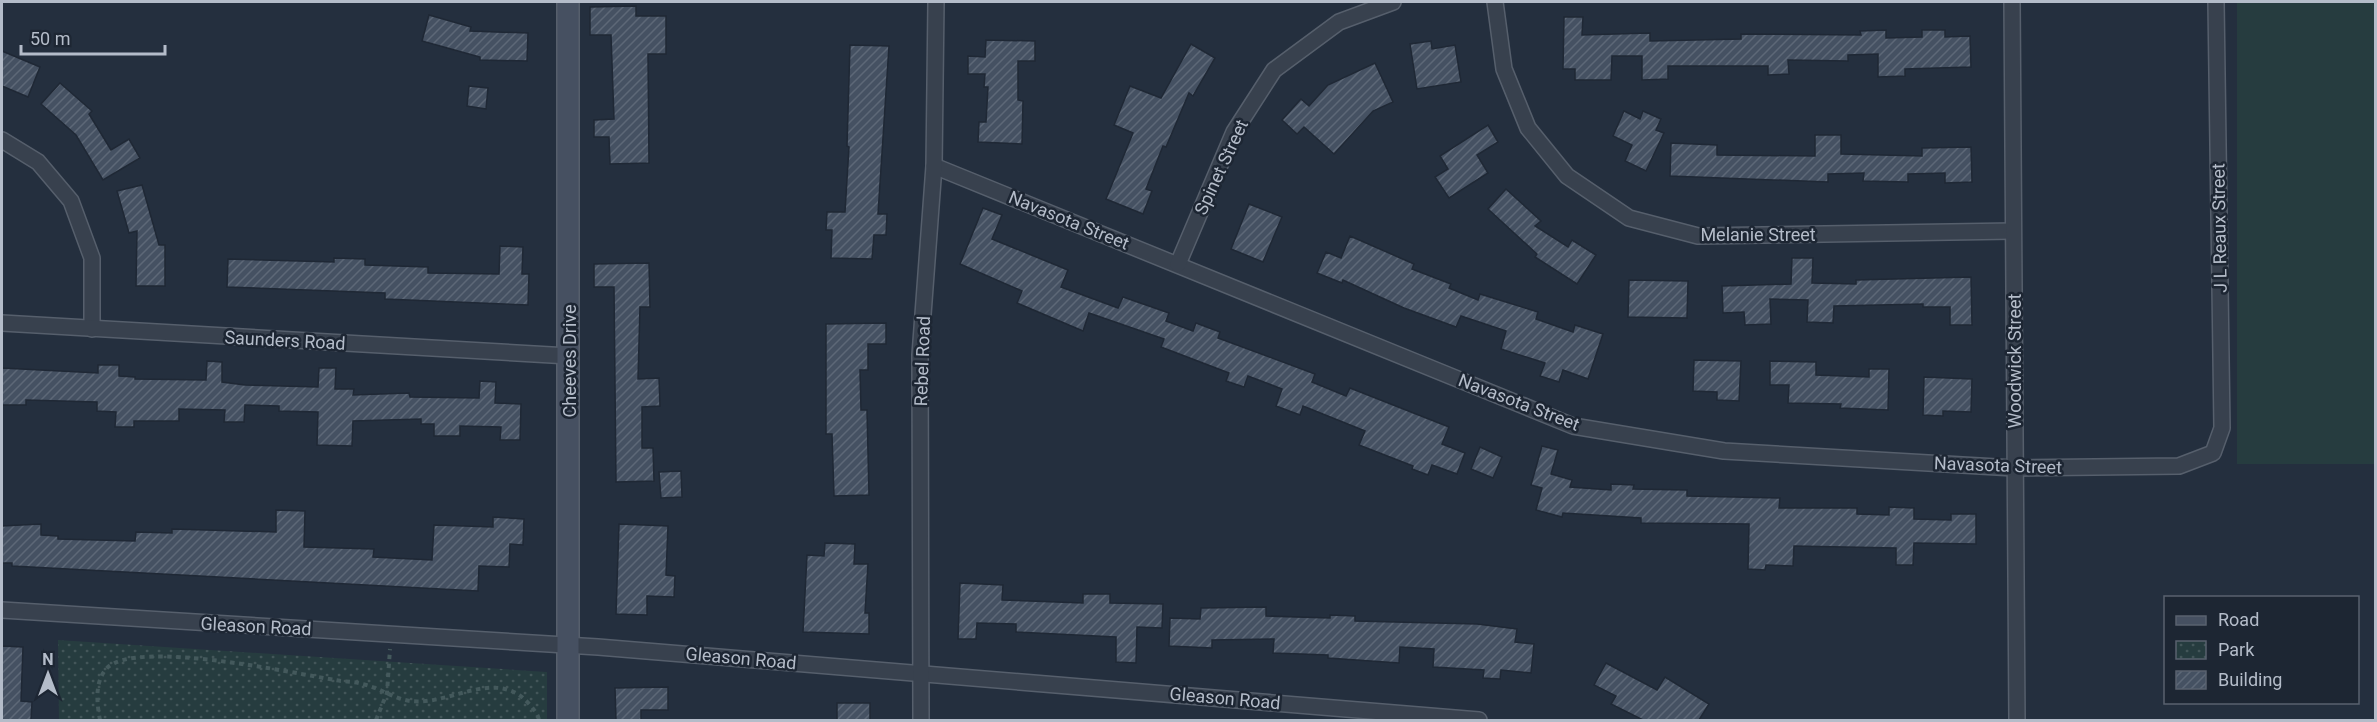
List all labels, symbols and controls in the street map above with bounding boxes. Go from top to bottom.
scale bar [21,18,165,56]
text: 50 m [30,28,70,49]
street label: Spinet Street [1190,116,1252,218]
street label: J L Reaux Street [2207,163,2231,293]
street label: Navasota Street [1006,186,1132,254]
street label: Melanie Street [1700,224,1816,245]
street label: Woodwick Street [2004,293,2025,428]
street label: Cheeves Drive [559,305,580,417]
street label: Rebel Road [910,315,934,407]
street label: Saunders Road [224,326,346,354]
street label: Navasota Street [1455,369,1583,435]
street label: Navasota Street [1934,452,2062,478]
legend [2164,596,2359,704]
text: Road [2218,609,2259,630]
street label: Gleason Road [200,613,312,639]
text: Park [2218,639,2255,660]
street label: Gleason Road [685,643,797,673]
north arrow [18,644,78,704]
text: N [42,650,54,669]
text: Building [2218,669,2282,690]
street label: Gleason Road [1169,683,1281,713]

